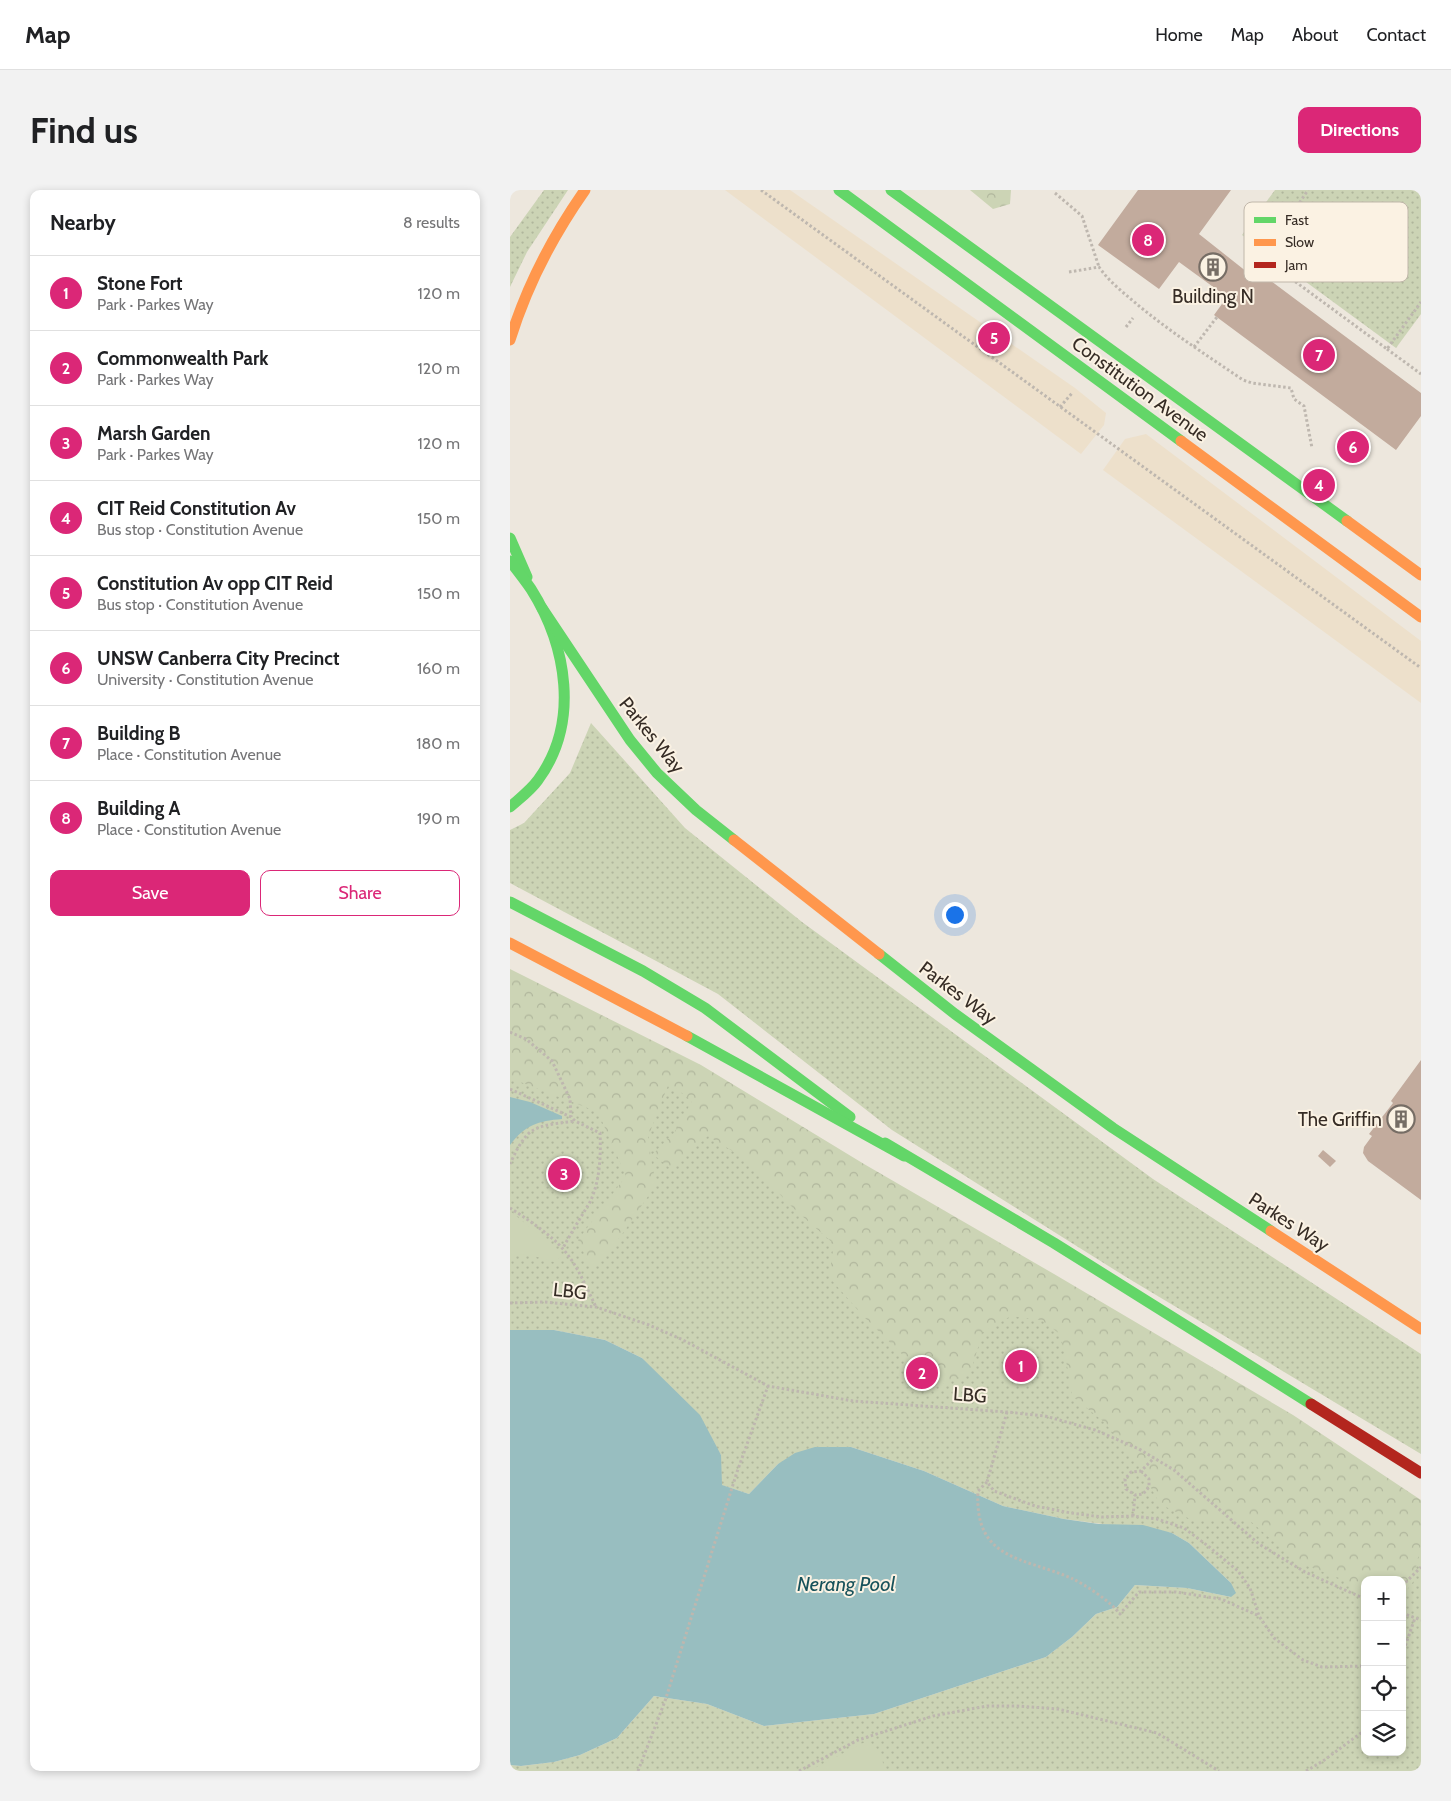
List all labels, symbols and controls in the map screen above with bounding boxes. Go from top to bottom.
text: Map [25,20,71,49]
text: Home [1155,24,1203,46]
text: Map [1231,24,1264,46]
text: About [1292,24,1338,46]
text: Contact [1366,24,1426,46]
button: Directions [1298,107,1421,153]
text: Find us [30,109,138,152]
legend [1244,202,1408,282]
text: Nearby [50,210,116,235]
text: Fast [1285,211,1309,229]
text: 8 results [403,213,460,232]
pin: 8 [1132,221,1164,259]
text: Slow [1285,233,1314,251]
building icon: Building N [1198,252,1228,282]
text: Jam [1284,256,1307,274]
text: Stone Fort [97,272,183,295]
text: 1 [63,284,69,303]
text: 120 m [418,284,460,303]
place label: Building N [1172,285,1254,308]
text: Park · Parkes Way [97,295,214,314]
pin: 5 [978,319,1010,357]
street label: Constitution Avenue [1067,332,1213,446]
pin: 7 [1303,336,1335,374]
text: Commonwealth Park [97,347,269,370]
text: 2 [62,359,70,378]
text: 120 m [418,359,460,378]
text: Park · Parkes Way [97,370,214,389]
text: Marsh Garden [97,422,211,445]
pin: 6 [1337,428,1369,466]
text: 3 [62,434,70,453]
text: 120 m [418,434,460,453]
text: Park · Parkes Way [97,445,214,464]
pin: 4 [1303,466,1335,504]
text: CIT Reid Constitution Av [97,497,296,520]
text: 4 [61,509,71,528]
text: 150 m [417,509,460,528]
text: Bus stop · Constitution Avenue [97,520,303,539]
text: Constitution Av opp CIT Reid [97,572,333,595]
text: 5 [62,584,70,603]
text: 150 m [417,584,460,603]
text: Bus stop · Constitution Avenue [97,595,303,614]
text: UNSW Canberra City Precinct [97,647,339,670]
text: 6 [62,659,71,678]
text: 160 m [417,659,460,678]
text: University · Constitution Avenue [97,670,314,689]
street label: Parkes Way [614,692,690,778]
text: Building B [97,722,180,745]
text: 7 [62,734,70,753]
text: 180 m [416,734,460,753]
text: Place · Constitution Avenue [97,745,281,764]
text: Building A [97,797,180,820]
text: 8 [61,809,71,828]
text: 190 m [417,809,460,828]
text: Place · Constitution Avenue [97,820,281,839]
button: Save [50,870,250,916]
button: Share [260,870,460,916]
your location [942,902,968,928]
street label: Parkes Way [915,956,1002,1030]
building icon: The Griffin [1386,1104,1416,1134]
place label: The Griffin [1298,1108,1382,1131]
pin: 3 [548,1155,580,1193]
street label: Parkes Way [1244,1188,1334,1257]
street label: LBG [552,1278,588,1304]
pin: 1 [1005,1347,1037,1385]
pin: 2 [906,1354,938,1392]
street label: LBG [952,1382,988,1408]
water label: Nerang Pool [797,1572,895,1596]
map controls [1361,1576,1406,1756]
button: + [1361,1576,1406,1621]
button: − [1361,1621,1406,1666]
button: locate [1361,1666,1406,1711]
button: layers [1361,1711,1406,1756]

